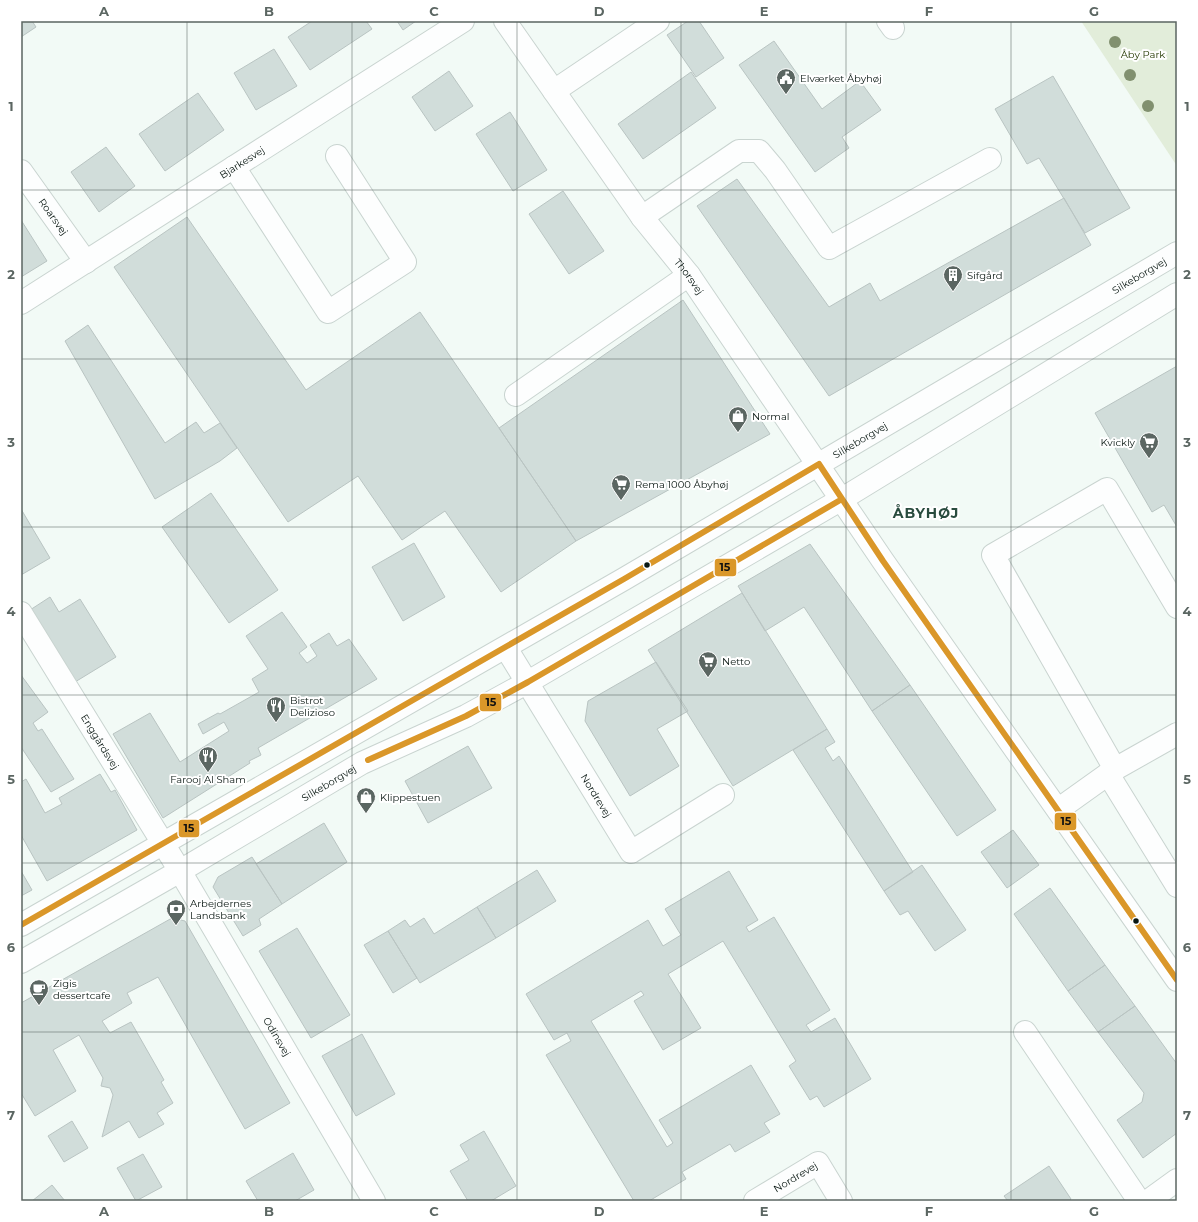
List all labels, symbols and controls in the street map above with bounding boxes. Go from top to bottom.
text: A [98,3,110,19]
text: B [264,3,274,19]
text: C [429,3,439,19]
text: D [594,3,605,19]
text: E [760,3,769,19]
text: F [925,3,933,19]
text: G [1089,3,1099,19]
park label: Åby Park [1121,48,1165,61]
public building icon: Elværket Åbyhøj [775,67,797,95]
place label: Elværket Åbyhøj [800,72,882,85]
text: 1 [8,98,14,114]
text: 1 [1184,98,1190,114]
street label: Bjarkesvej [217,143,267,181]
street label: Roarsvej [36,196,71,238]
street label: Silkeborgvej [1109,254,1169,297]
street label: Thorsvej [672,256,707,297]
building icon: Sifgård [942,264,964,292]
text: 2 [7,266,15,282]
text: 2 [1183,266,1191,282]
place label: Sifgård [967,269,1003,282]
shop icon: Normal [727,405,749,433]
place label: Normal [752,410,790,423]
street label: Silkeborgvej [830,419,890,461]
supermarket icon: Kvickly [1138,431,1160,459]
text: 3 [6,434,15,450]
text: 3 [1182,434,1191,450]
place label: Kvickly [1101,436,1136,449]
supermarket icon: Rema 1000 Åbyhøj [610,473,632,501]
place label: Rema 1000 Åbyhøj [635,478,728,491]
district label: ÅBYHØJ [892,504,959,522]
line badge: 15 [714,558,737,577]
unlabelled marker [642,560,652,570]
text: 15 [720,560,731,574]
text: 4 [7,603,16,619]
text: 4 [1183,603,1192,619]
supermarket icon: Netto [697,650,719,678]
place label: Netto [722,655,750,668]
line badge: 15 [479,693,502,712]
place label: Bistrot Delizioso [290,694,335,719]
restaurant icon: Bistrot Delizioso [265,695,287,723]
text: 15 [486,695,497,709]
street label: Enggårdsvej [78,712,122,772]
restaurant icon: Farooj Al Sham [197,745,219,773]
street label: Silkeborgvej [299,762,358,804]
text: 5 [7,771,15,787]
street label: Nordrevej [578,771,615,820]
text: 5 [1183,771,1191,787]
place label: Farooj Al Sham [170,773,246,786]
shop icon: Klippestuen [355,786,377,814]
place label: Klippestuen [380,791,441,804]
line badge: 15 [1054,812,1077,831]
text: 15 [1061,814,1072,828]
line badge: 15 [178,819,200,838]
text: 15 [184,821,195,835]
place label: Arbejdernes Landsbank [190,897,251,922]
bank icon: Arbejdernes Landsbank [165,898,187,926]
unlabelled marker [1131,916,1141,926]
text: 6 [7,939,16,955]
text: 6 [1183,939,1192,955]
place label: Zigis dessertcafe [53,977,111,1002]
cafe icon: Zigis dessertcafe [28,978,50,1006]
street label: Odinsvej [261,1014,294,1058]
text: 7 [7,1107,15,1123]
text: 7 [1183,1107,1191,1123]
street label: Nordrevej [771,1159,820,1195]
text: A [98,1203,110,1219]
text: B [264,1203,274,1219]
text: C [429,1203,439,1219]
text: D [594,1203,605,1219]
text: E [760,1203,769,1219]
text: F [925,1203,933,1219]
text: G [1089,1203,1099,1219]

